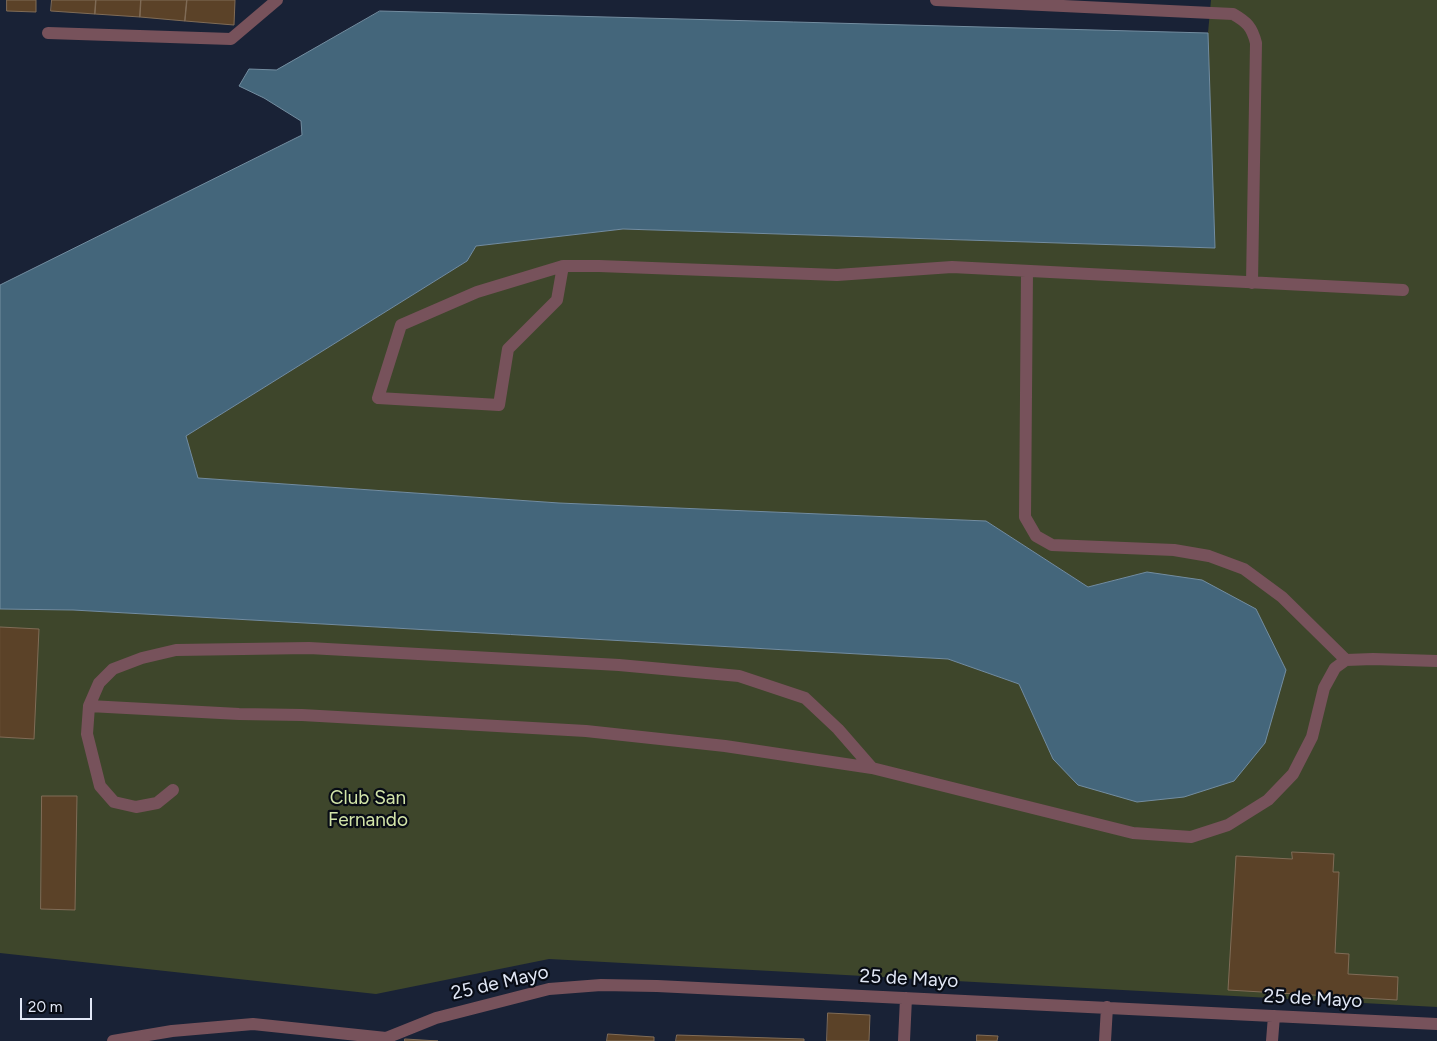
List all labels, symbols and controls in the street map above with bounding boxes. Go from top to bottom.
park label: Club San Fernando [328,787,408,831]
street label: 25 de Mayo [449,961,551,1005]
street label: 25 de Mayo [859,965,959,993]
street label: 25 de Mayo [1263,985,1363,1013]
scale bar [22,988,95,1020]
text: 20 m [28,998,62,1016]

